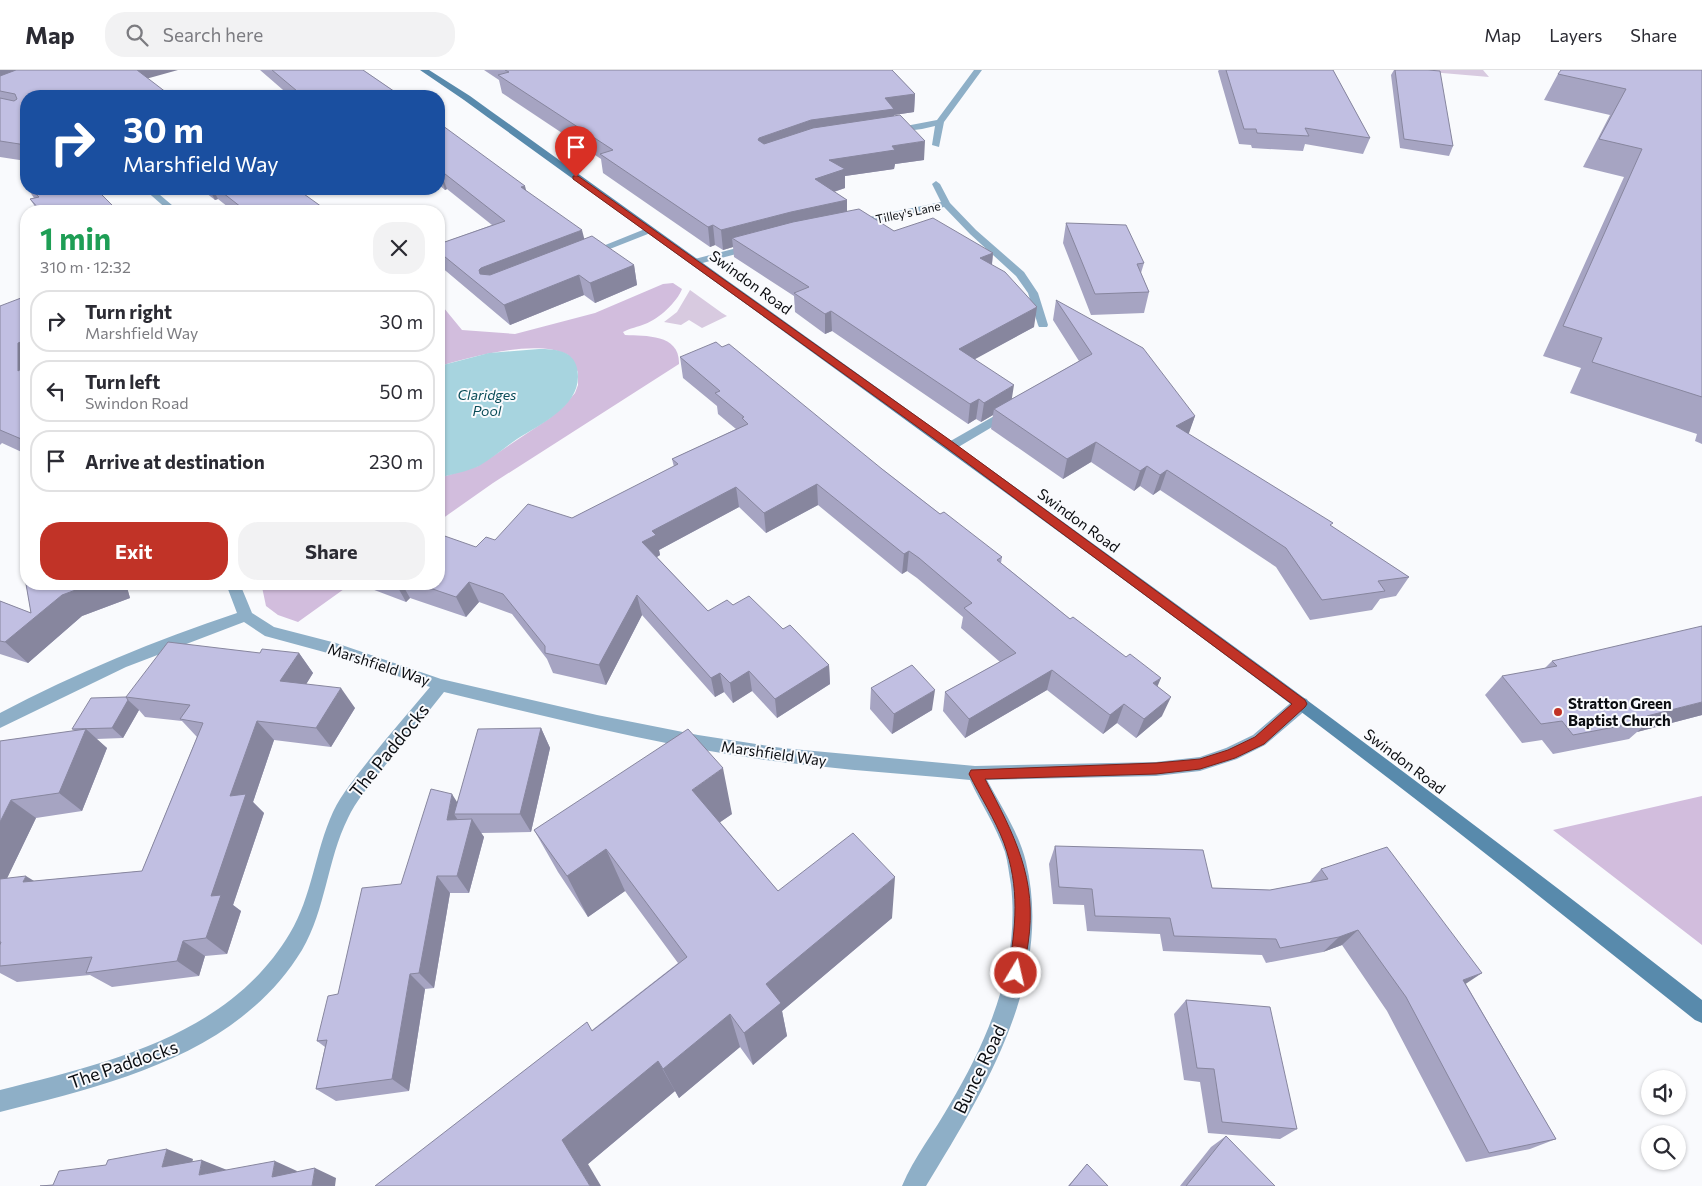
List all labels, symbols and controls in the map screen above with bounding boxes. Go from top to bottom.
search box [105,12,455,57]
text: Map [25,20,75,49]
icon: search [123,21,151,49]
text: Search here [163,23,263,46]
text: Map [1484,24,1521,46]
text: Layers [1549,24,1602,46]
text: Share [1630,24,1677,46]
text: 30 m [123,107,204,150]
icon: right [40,110,105,175]
pin [555,126,597,177]
icon: arrive [562,133,590,161]
text: Marshfield Way [123,150,279,177]
street label: Tilley's Lane [874,198,942,226]
text: 1 min [40,219,111,256]
button: close [373,222,425,274]
street label: Swindon Road [706,246,796,318]
text: 310 m · 12:32 [40,257,131,276]
text: Turn right [85,300,172,323]
icon: right [42,307,70,335]
text: 30 m [380,310,423,333]
text: Marshfield Way [85,323,198,342]
text: Turn left [85,370,160,393]
icon: left [42,377,70,405]
text: 50 m [379,380,423,403]
water label: Claridges Pool [458,386,516,419]
text: Swindon Road [85,393,189,412]
icon: arrive [42,447,70,475]
text: Arrive at destination [85,450,265,473]
text: 230 m [369,450,423,473]
street label: Swindon Road [1034,484,1124,556]
button: Exit [40,522,228,580]
button: Share [238,522,425,580]
street label: Marshfield Way [326,639,433,689]
place label: Stratton Green Baptist Church [1568,694,1672,729]
street label: The Paddocks [345,699,433,801]
marker: Stratton Green Baptist Church [1552,706,1564,718]
street label: Swindon Road [1361,725,1449,797]
street label: Marshfield Way [720,737,828,769]
position arrow [989,946,1041,998]
street label: Bunce Road [948,1021,1010,1117]
street label: The Paddocks [66,1035,180,1093]
map controls [1641,1070,1686,1170]
button: sound [1641,1070,1686,1115]
button: search [1641,1125,1686,1170]

